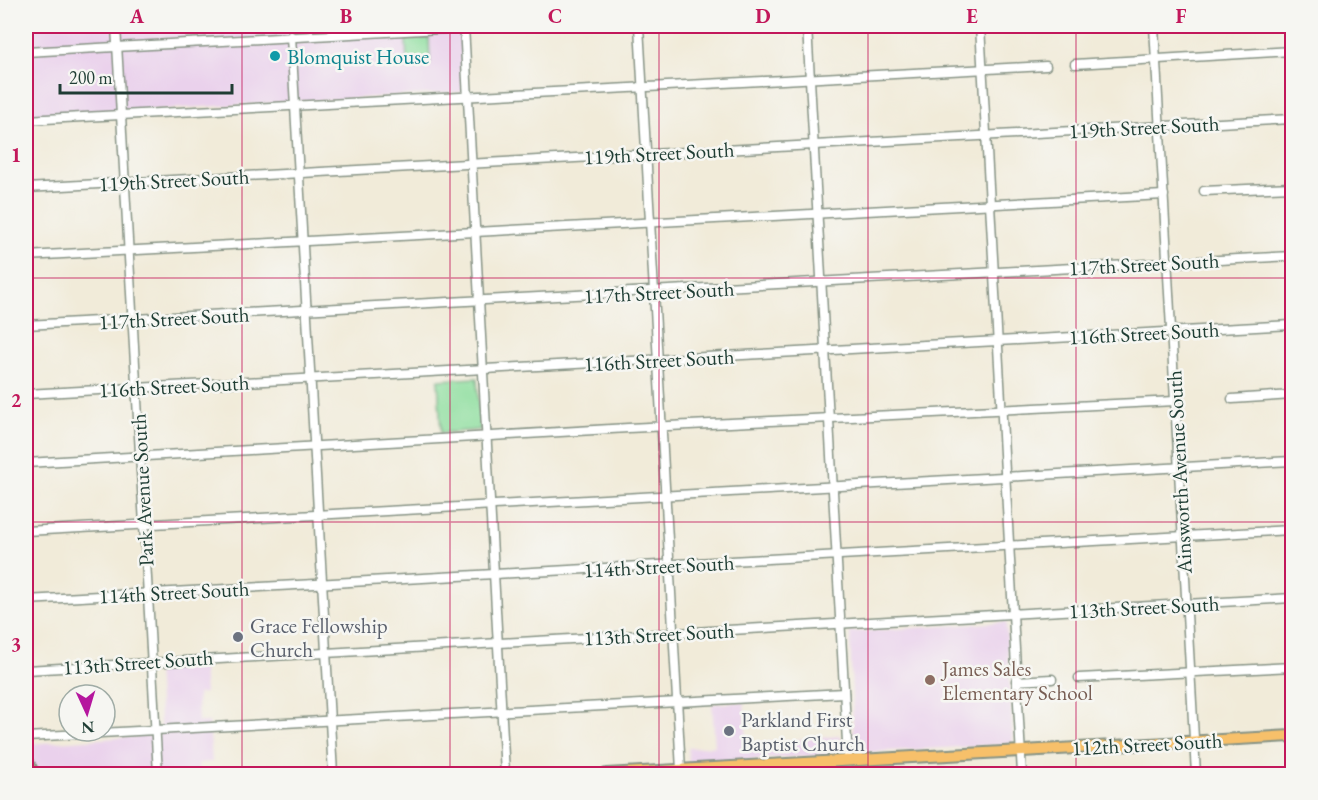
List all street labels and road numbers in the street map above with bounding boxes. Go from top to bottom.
street label: 119th Street South [1068,110,1220,144]
street label: 119th Street South [583,136,735,170]
street label: 119th Street South [98,163,250,197]
street label: 117th Street South [1068,247,1220,281]
street label: 117th Street South [583,275,735,309]
street label: 117th Street South [98,301,250,335]
street label: 116th Street South [1068,316,1220,350]
street label: 116th Street South [583,343,735,377]
street label: 116th Street South [98,369,250,403]
street label: Ainsworth Avenue South [1160,369,1198,575]
street label: Park Avenue South [125,413,159,567]
street label: 114th Street South [583,549,735,583]
street label: 114th Street South [98,575,250,609]
street label: 113th Street South [1068,590,1220,624]
street label: 113th Street South [583,617,735,651]
street label: 113th Street South [62,643,214,681]
street label: 112th Street South [1071,727,1223,761]

